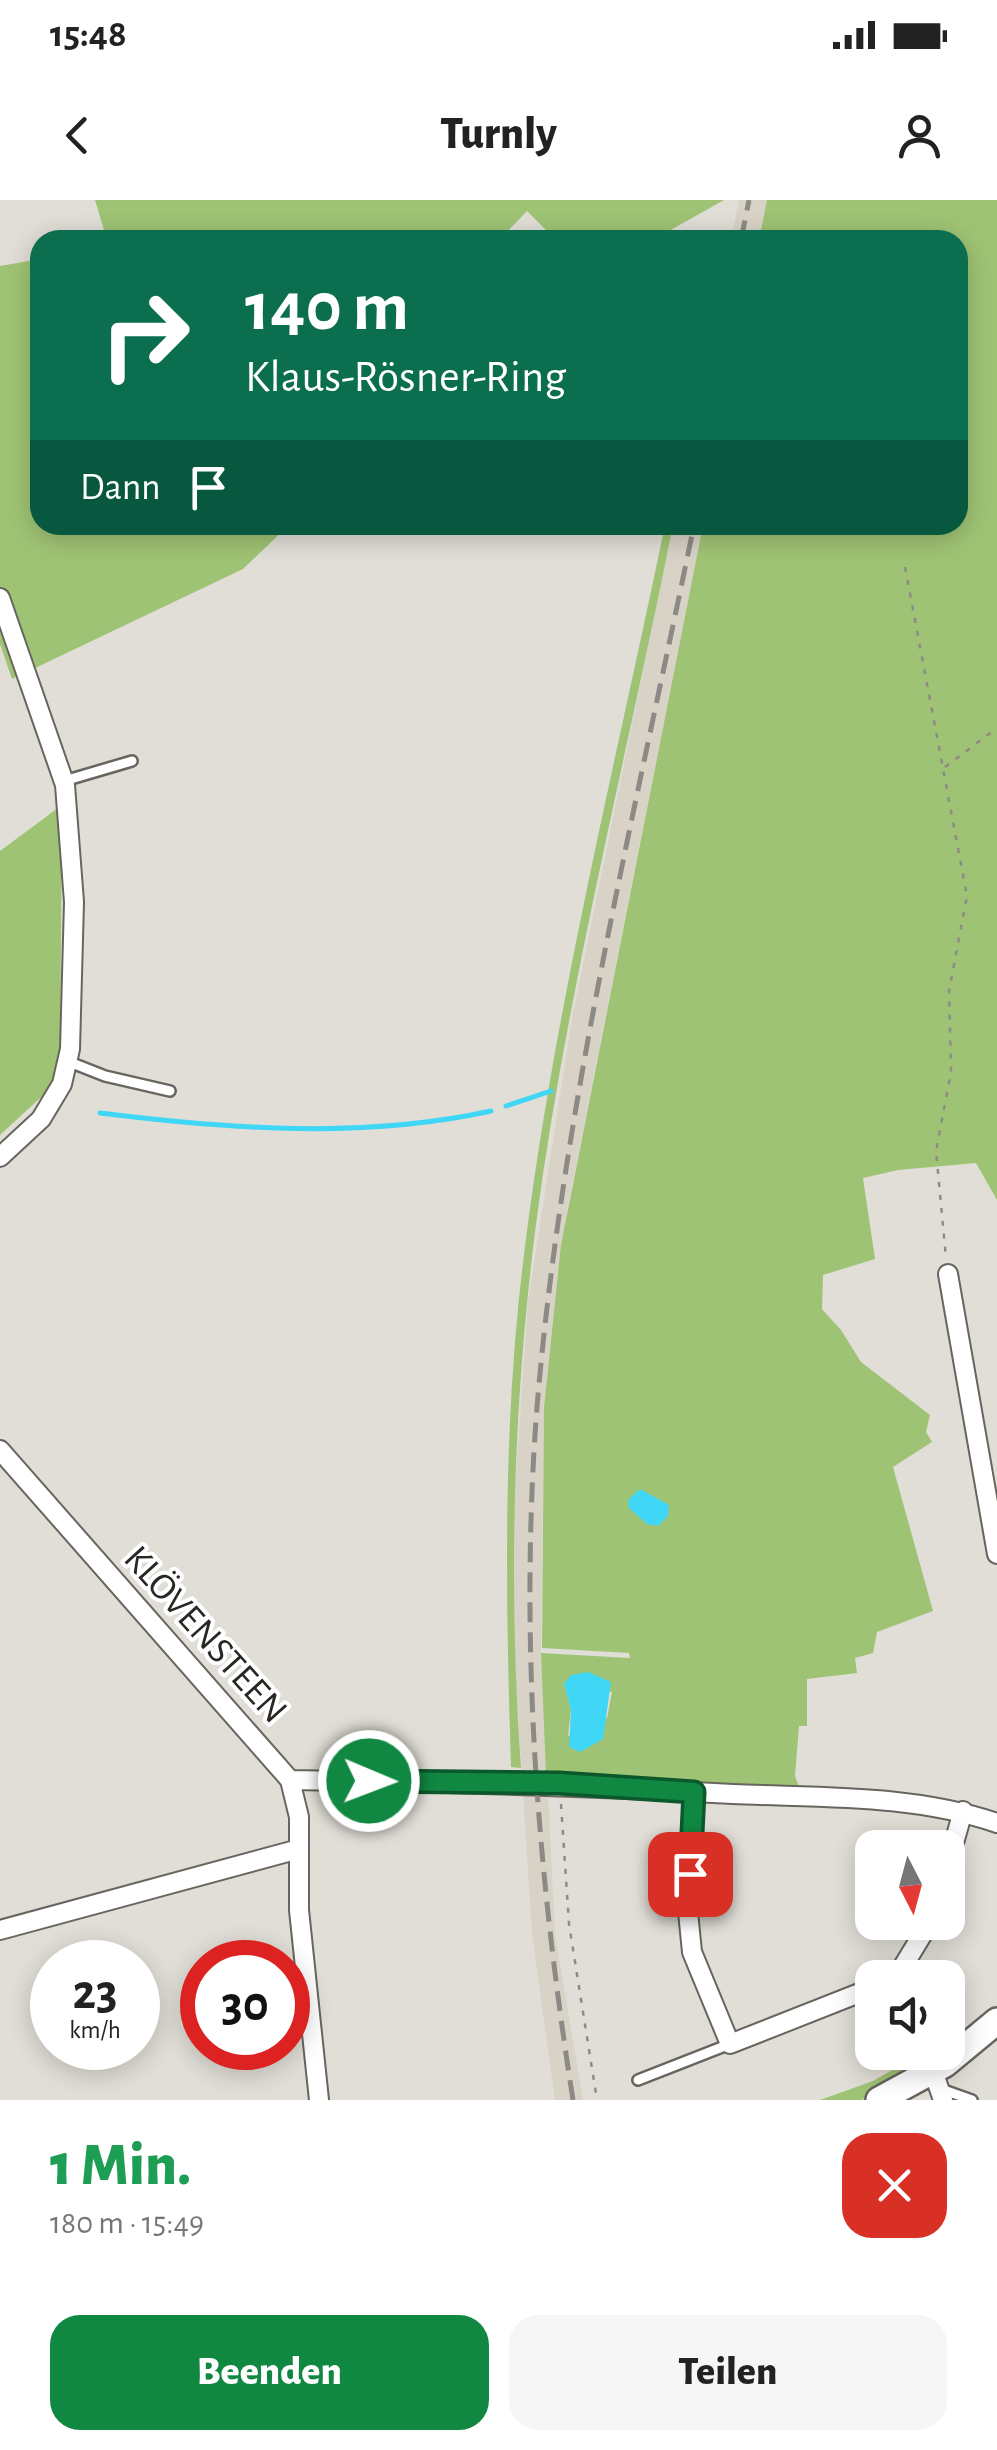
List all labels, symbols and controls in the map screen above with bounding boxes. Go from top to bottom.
text: 15:48 [50,16,127,54]
icon: back [50,108,105,163]
icon: person [892,108,947,163]
text: Turnly [440,112,557,157]
icon: right [80,270,210,400]
text: 140 m [245,273,409,343]
text: Klaus-Rösner-Ring [245,355,566,400]
icon: arrive [181,460,236,515]
text: Dann [80,469,161,507]
street label: KLÖVENSTEEN [116,1537,296,1731]
position arrow [317,1729,421,1833]
north arrow [855,1830,965,1940]
map controls [855,1830,965,2070]
pin [648,1832,733,1917]
icon: arrive [663,1847,718,1902]
speed limit sign: 30 [180,1940,310,2070]
button: sound [855,1960,965,2070]
text: 23 [72,1968,118,2018]
text: km/h [69,2018,121,2043]
button: close [842,2133,947,2238]
text: 1 Min. [50,2136,191,2196]
text: 180 m · 15:49 [50,2207,204,2239]
button: Beenden [50,2315,489,2430]
button: Teilen [509,2315,947,2430]

